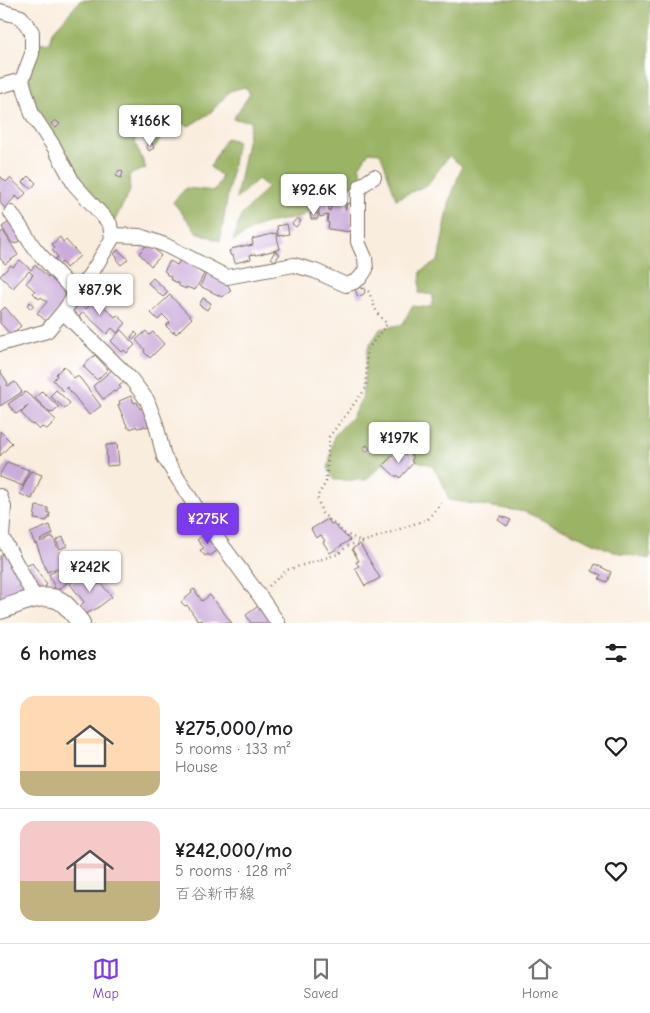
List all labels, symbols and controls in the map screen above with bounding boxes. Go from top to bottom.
pin: ¥166K [115,104,185,147]
text: ¥166K [130,112,170,130]
pin: ¥92.6K [273,174,355,216]
text: ¥92.6K [292,181,336,199]
pin: ¥87.9K [59,274,141,316]
text: ¥87.9K [78,281,122,299]
pin: ¥197K [364,422,434,464]
text: ¥197K [380,429,418,447]
pin: ¥275K [173,502,243,545]
text: ¥275K [188,510,228,528]
pin: ¥242K [55,550,125,593]
text: ¥242K [70,558,110,576]
icon: filters [602,639,630,667]
text: 6 homes [20,641,96,665]
icon: home [60,716,120,776]
text: ¥275,000/mo [175,716,293,740]
icon: heart [602,732,630,760]
text: 5 rooms · 133 m² [175,740,291,758]
text: House [175,758,218,776]
text: ¥242,000/mo [175,838,292,862]
icon: home [60,841,120,901]
icon: heart [602,857,630,885]
text: 5 rooms · 128 m² [175,862,291,880]
text: 百谷新市線 [175,885,255,903]
tab: Map [92,955,120,1002]
tab: Saved [303,955,338,1002]
tab: Home [522,955,558,1002]

